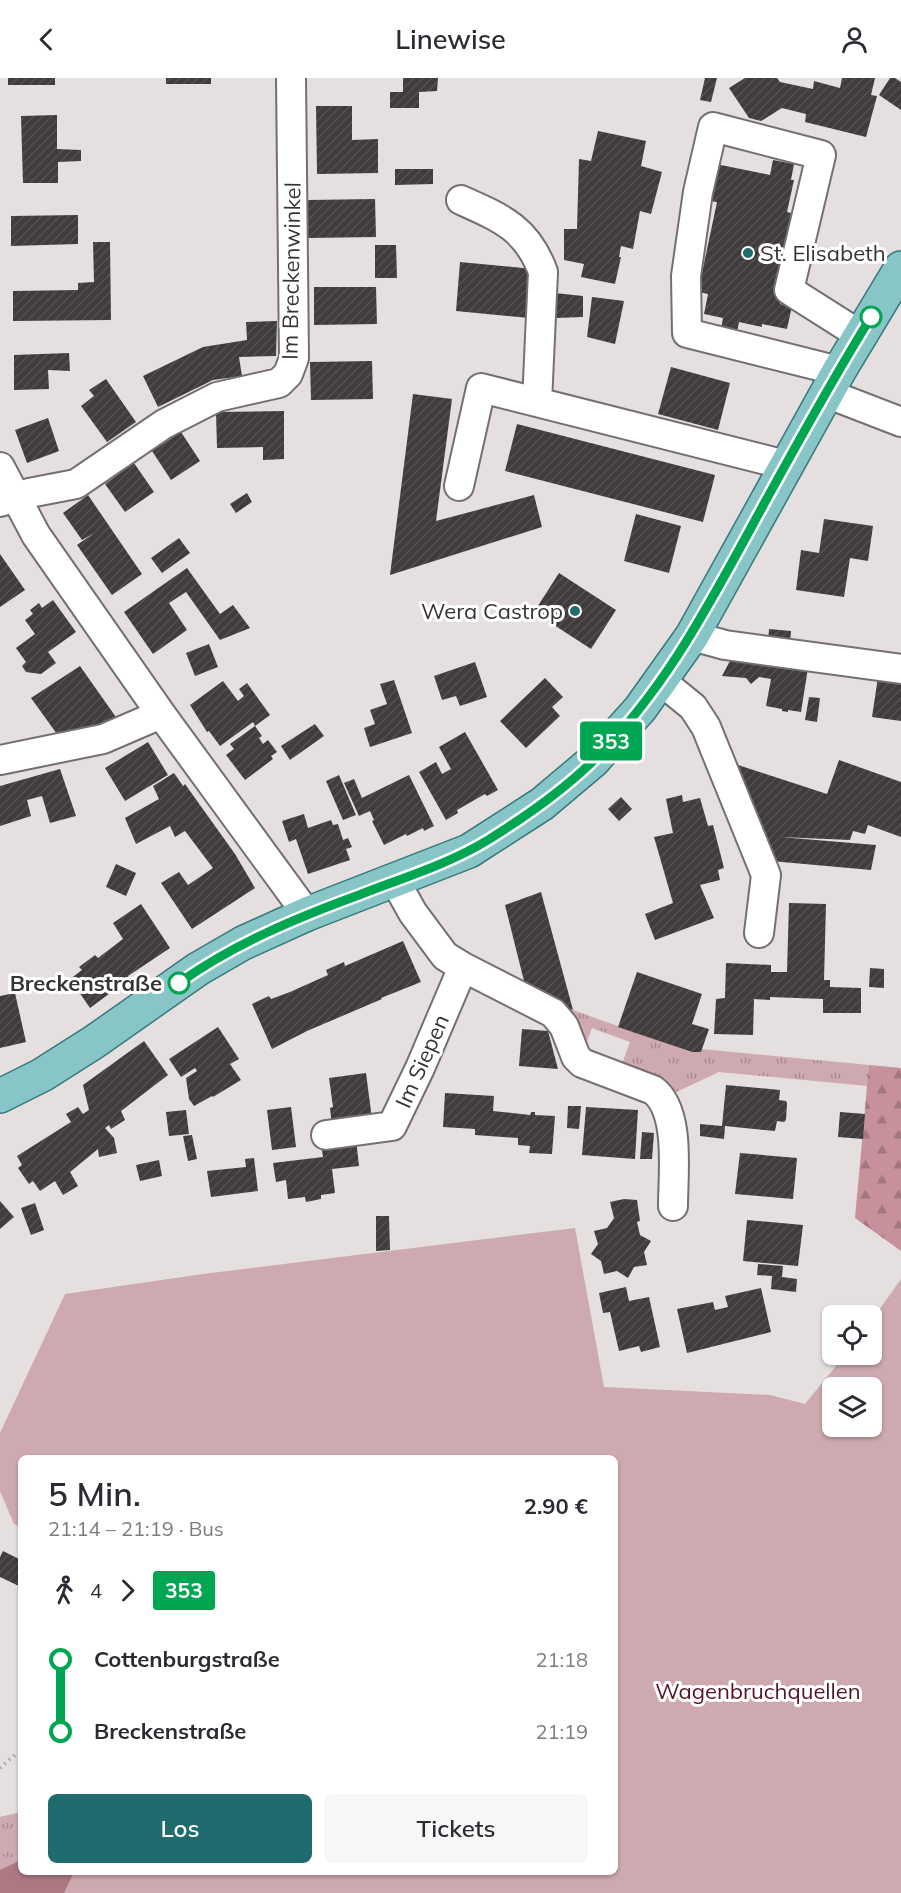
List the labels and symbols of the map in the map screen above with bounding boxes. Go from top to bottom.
street label: Im Breckenwinkel [275,182,307,360]
place label: St. Elisabeth [760,239,886,267]
marker: St. Elisabeth [741,246,755,260]
unlabelled marker [860,306,882,328]
place label: Wera Castrop [421,597,563,625]
marker: Wera Castrop [568,604,582,618]
line badge: 353 [576,722,646,760]
place label: Breckenstraße [10,969,162,997]
marker: Breckenstraße [168,972,190,994]
street label: Im Siepen [389,1010,455,1112]
park label: Wagenbruchquellen [655,1677,861,1705]

